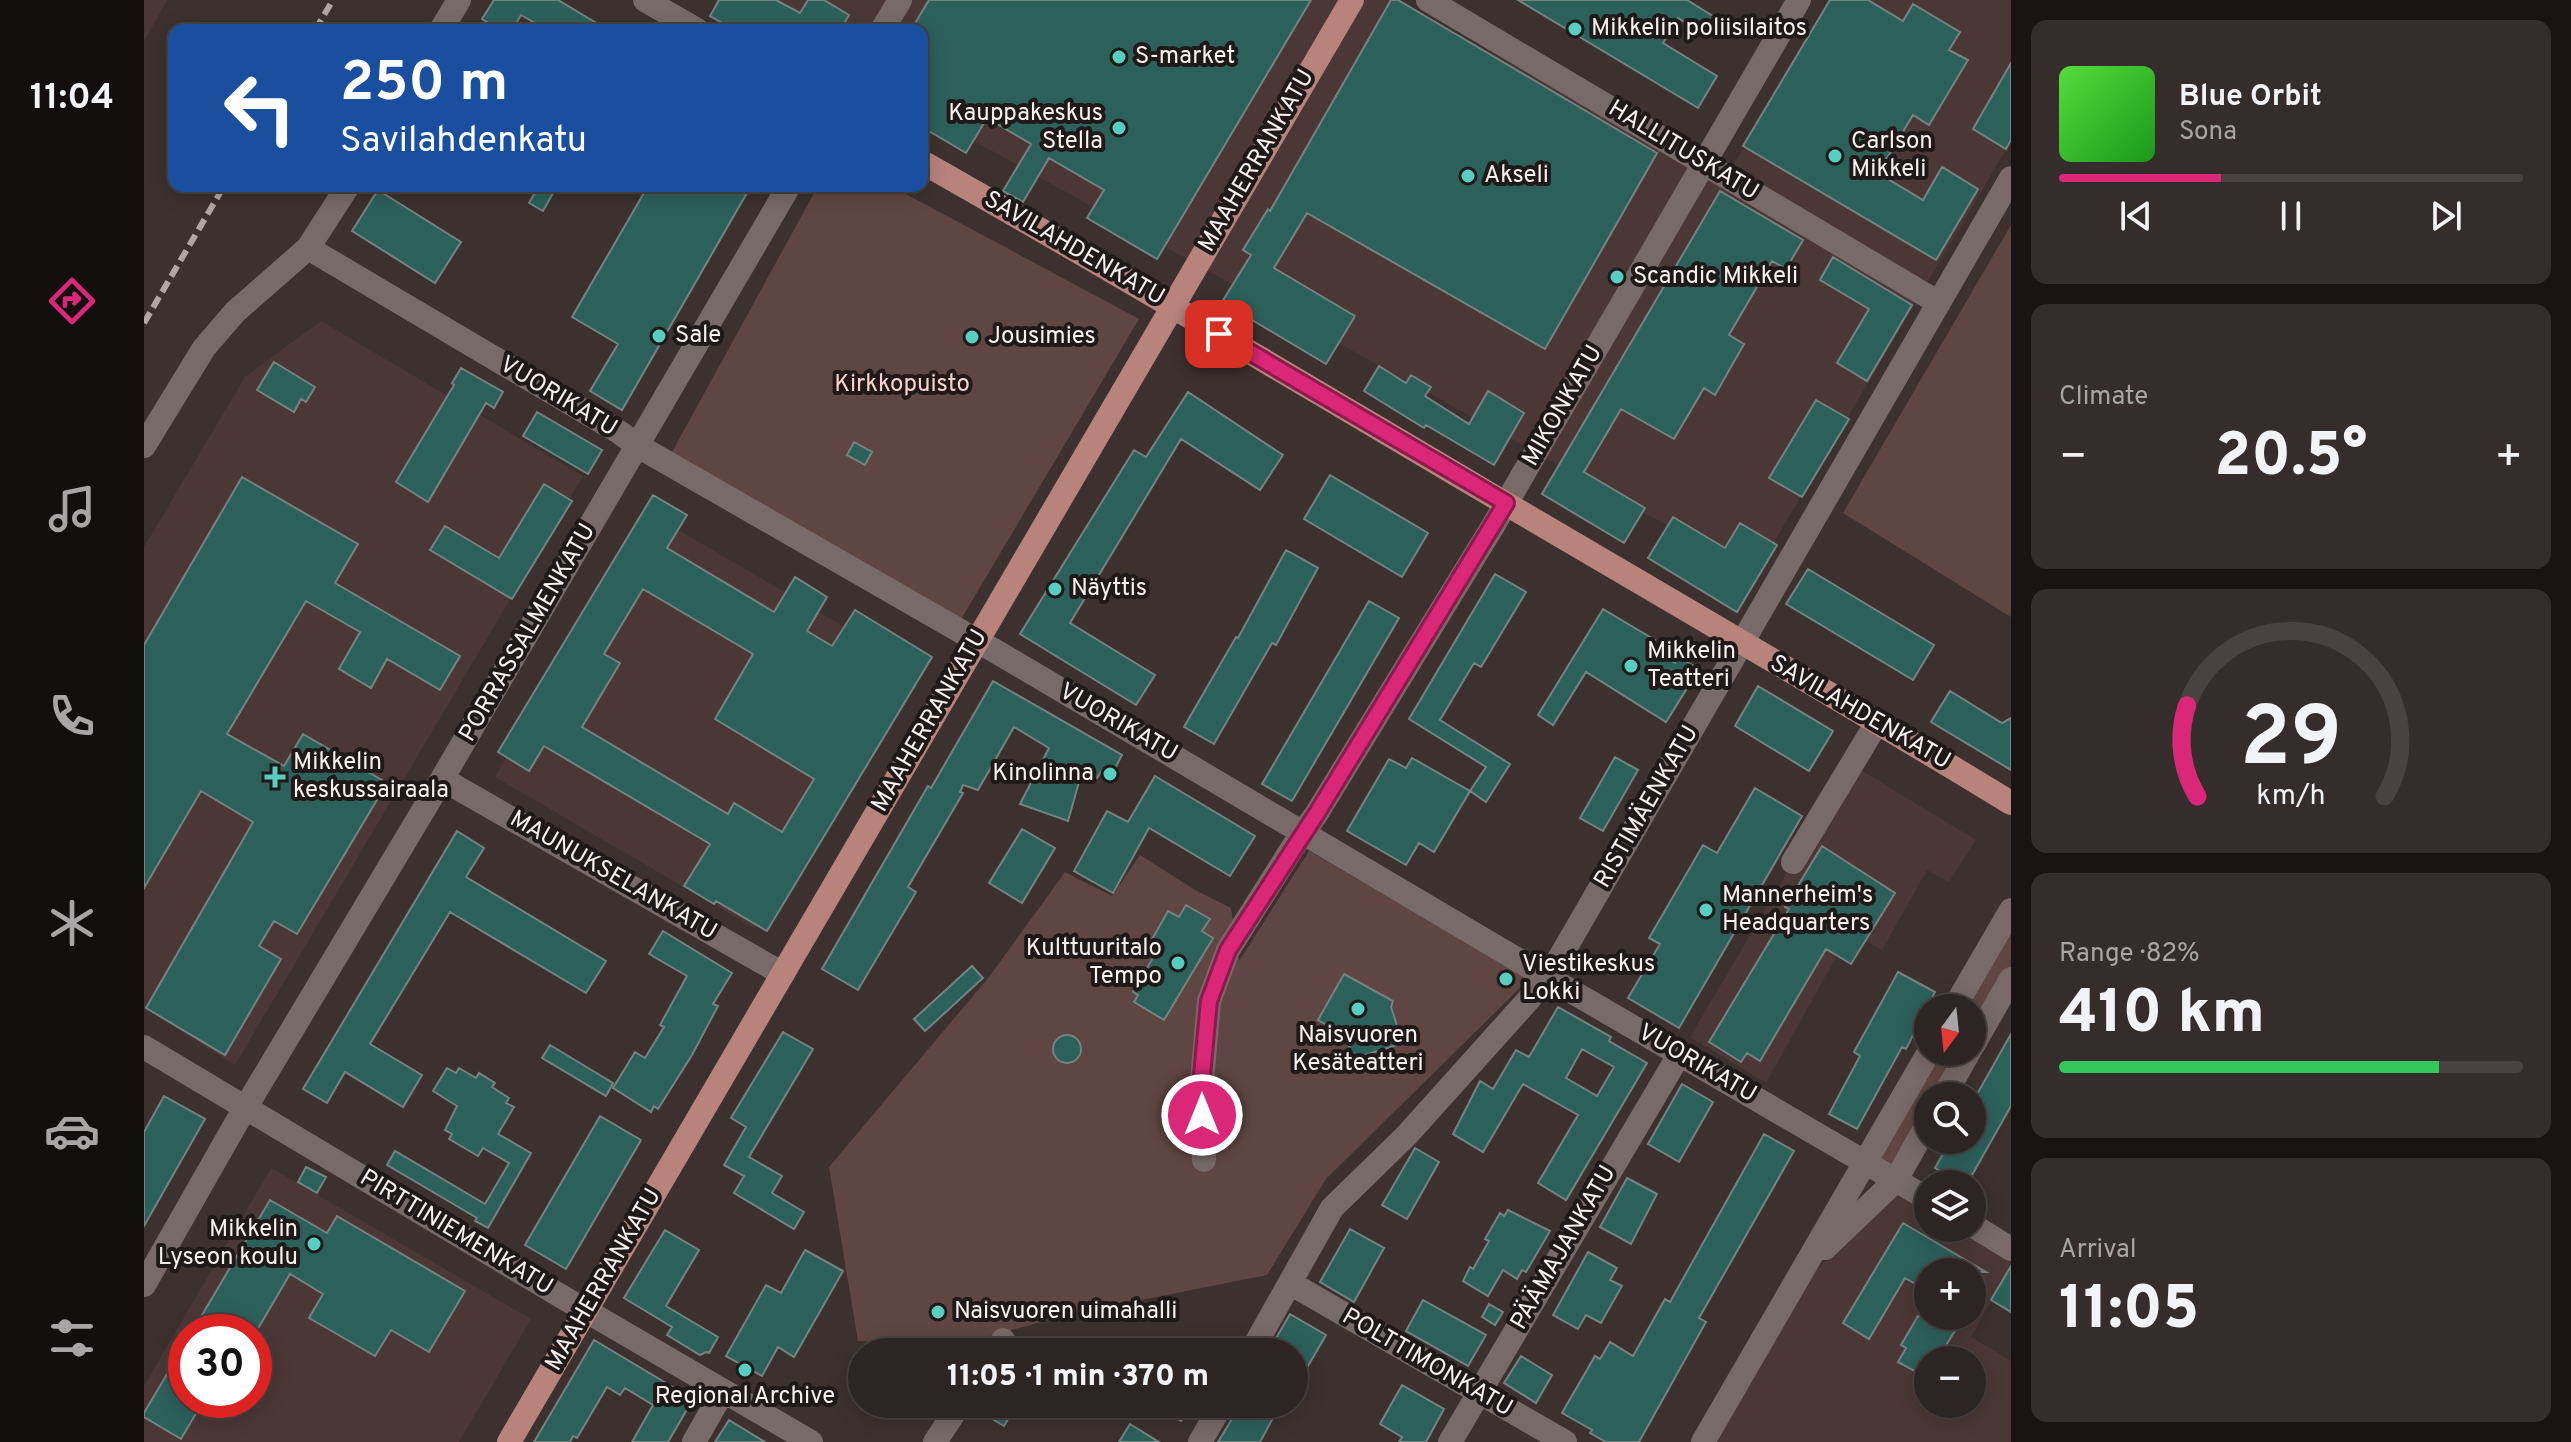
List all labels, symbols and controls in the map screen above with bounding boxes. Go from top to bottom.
place label: Mikkelin poliisilaitos [1591,14,1807,44]
marker: Mikkelin poliisilaitos [1566,20,1584,38]
place label: S-market [1135,42,1235,72]
marker: S-market [1110,48,1128,66]
text: 250 m [340,50,508,120]
icon: left [208,56,312,160]
street label: MAAHERRANKATU [1193,64,1321,258]
text: 11:04 [30,76,114,122]
text: Blue Orbit [2179,79,2322,116]
street label: HALLITUSKATU [1602,94,1764,208]
place label: Kauppakeskus Stella [948,99,1103,157]
text: Sona [2179,116,2237,149]
text: Savilahdenkatu [340,119,587,165]
marker: Kauppakeskus Stella [1110,119,1128,137]
place label: Carlson Mikkeli [1851,127,1933,185]
marker: Carlson Mikkeli [1826,147,1844,165]
place label: Akseli [1484,161,1549,191]
marker: Akseli [1459,167,1477,185]
street label: SAVILAHDENKATU [978,185,1170,313]
icon: previous [2114,194,2158,238]
icon: pause [2269,194,2313,238]
icon: next [2424,194,2468,238]
place label: Scandic Mikkeli [1633,262,1798,292]
marker: Scandic Mikkeli [1608,268,1626,286]
icon: directions [44,273,100,329]
pin [1185,300,1253,368]
icon: arrive [1197,312,1241,356]
place label: Sale [675,321,721,351]
place label: Jousimies [988,322,1096,352]
marker: Sale [650,327,668,345]
marker: Jousimies [963,328,981,346]
street label: MIKONKATU [1516,340,1610,472]
street label: VUORIKATU [494,350,622,444]
park label: Kirkkopuisto [834,370,970,400]
text: Climate [2059,381,2148,414]
text: 20.5° [2215,421,2367,497]
text: − [2059,431,2087,487]
text: + [2495,431,2523,487]
icon: music [44,481,100,537]
street label: PORRASSALMENKATU [453,519,603,747]
place label: Näyttis [1071,574,1147,604]
marker: Näyttis [1046,580,1064,598]
street label: MAAHERRANKATU [866,624,994,818]
place label: Mikkelin Teatteri [1647,637,1736,695]
street label: SAVILAHDENKATU [1764,649,1956,777]
marker: Mikkelin Teatteri [1622,657,1640,675]
street label: VUORIKATU [1053,677,1183,769]
icon: phone [44,688,100,744]
text: 29 [2240,690,2342,795]
street label: RISTIMÄENKATU [1587,720,1706,894]
place label: Mikkelin keskussairaala [293,748,449,806]
place label: Kinolinna [992,759,1094,789]
marker: Kinolinna [1101,765,1119,783]
marker: Mikkelin keskussairaala [264,766,286,788]
text: km/h [2256,779,2326,815]
street label: MAUNUKSELANKATU [504,804,722,948]
place label: Mannerheim's Headquarters [1722,881,1873,939]
icon: climate [44,895,100,951]
marker: Mannerheim's Headquarters [1697,901,1715,919]
place label: Kulttuuritalo Tempo [1026,934,1162,992]
text: Range · 82% [2059,938,2200,971]
place label: Viestikeskus Lokki [1522,950,1655,1008]
marker: Kulttuuritalo Tempo [1169,954,1187,972]
marker: Viestikeskus Lokki [1497,970,1515,988]
text: 410 km [2059,978,2265,1054]
north arrow [1914,994,1986,1066]
map controls [1914,994,1986,1418]
marker: Naisvuoren Kesäteatteri [1349,1000,1367,1018]
street label: VUORIKATU [1632,1018,1762,1110]
place label: Naisvuoren Kesäteatteri [1292,1021,1424,1079]
position arrow [1160,1073,1244,1157]
button: search [1914,1082,1986,1154]
icon: car [44,1103,100,1159]
street label: PÄÄMAJANKATU [1504,1160,1623,1336]
street label: PIRTTINIEMENKATU [354,1163,558,1303]
button: layers [1914,1170,1986,1242]
street label: MAAHERRANKATU [540,1183,668,1377]
place label: Mikkelin Lyseon koulu [158,1215,298,1273]
text: Arrival [2059,1234,2137,1267]
marker: Mikkelin Lyseon koulu [305,1235,323,1253]
button: + [1914,1258,1986,1330]
text: 11:05 [2059,1274,2199,1350]
place label: Naisvuoren uimahalli [954,1297,1177,1327]
street label: POLTTIMONKATU [1336,1302,1518,1424]
marker: Naisvuoren uimahalli [929,1303,947,1321]
icon: filters [44,1310,100,1366]
speed limit sign: 30 [168,1314,272,1418]
button: − [1914,1346,1986,1418]
text: 11:05 · 1 min · 370 m [947,1359,1209,1396]
marker: Regional Archive [736,1361,754,1379]
place label: Regional Archive [655,1382,835,1412]

